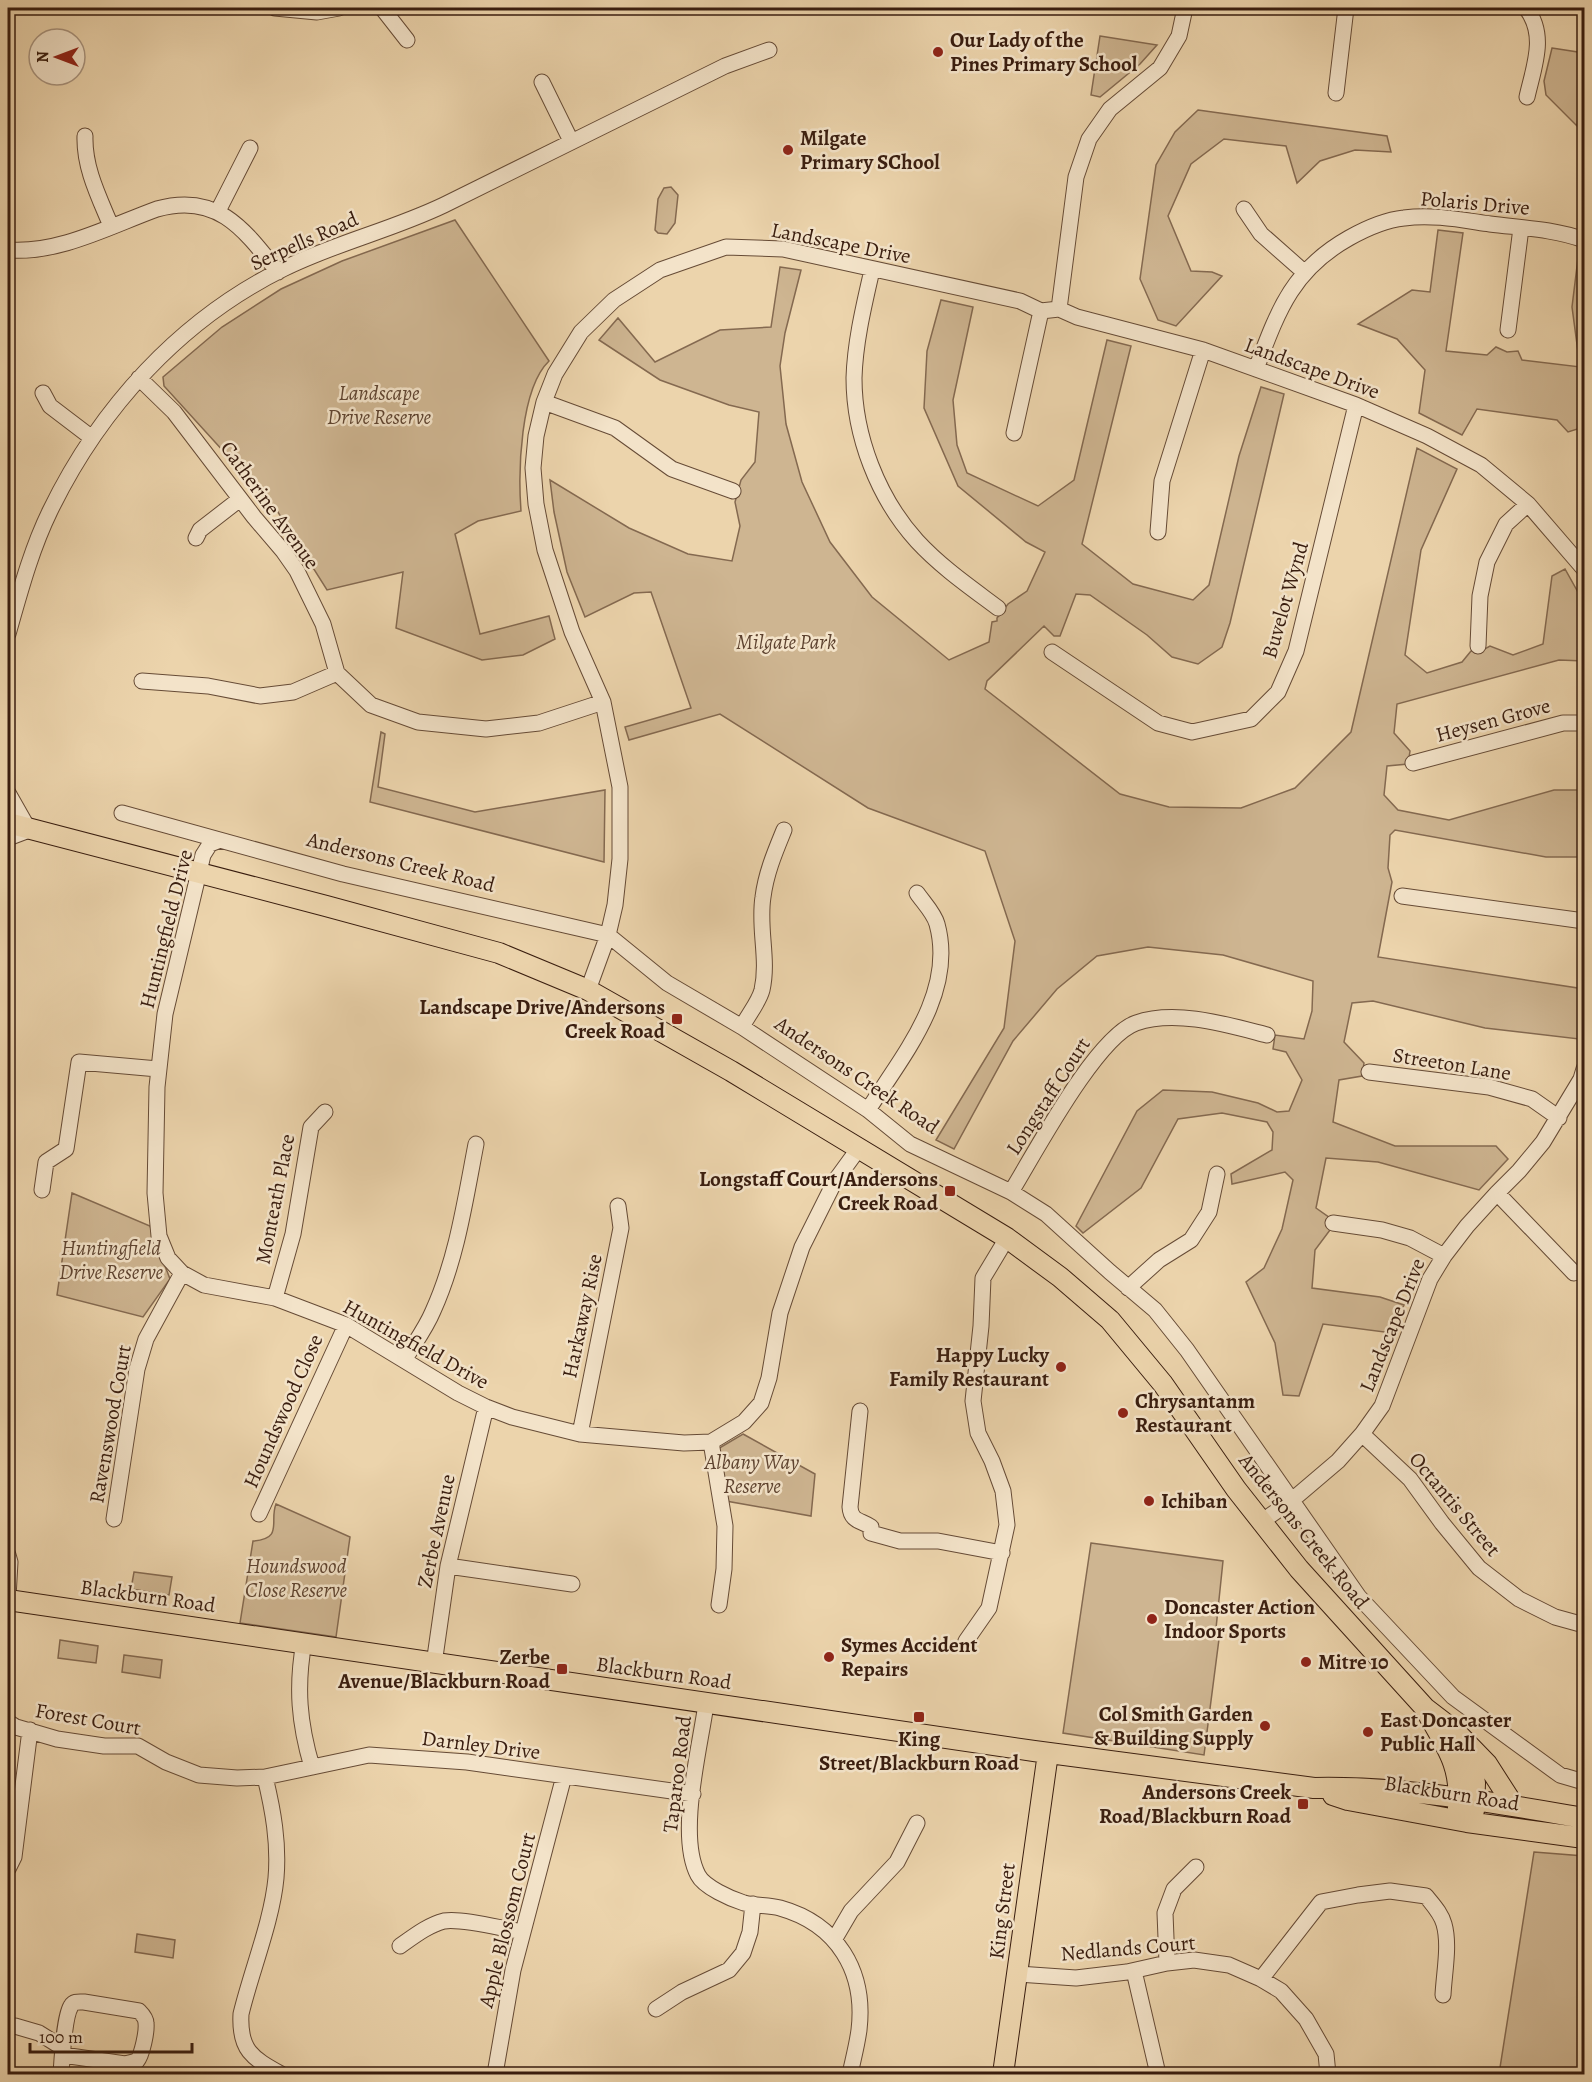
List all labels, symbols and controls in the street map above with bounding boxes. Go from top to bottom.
place label: Our Lady of the Pines Primary School [950,26,1138,78]
north arrow [27,27,87,87]
marker: Our Lady of the Pines Primary School [931,45,945,59]
text: N [32,51,54,63]
place label: Milgate Primary SChool [800,124,940,176]
marker: Milgate Primary SChool [781,143,795,157]
street label: Polaris Drive [1419,184,1531,222]
street label: Serpells Road [246,204,363,277]
street label: Landscape Drive [769,216,913,270]
street label: Landscape Drive [1241,331,1383,405]
park label: Landscape Drive Reserve [327,379,431,431]
street label: Catherine Avenue [214,435,326,575]
street label: Buvelot Wynd [1255,538,1315,662]
park label: Milgate Park [736,628,836,656]
street label: Heysen Grove [1433,691,1553,749]
street label: Andersons Creek Road [303,825,499,899]
street label: Huntingfield Drive [133,847,199,1011]
place label: Landscape Drive/Andersons Creek Road [419,993,666,1045]
street label: Andersons Creek Road [768,1009,945,1141]
marker: Landscape Drive/Andersons Creek Road [670,1012,684,1026]
street label: Longstaff Court [999,1032,1097,1160]
street label: Streeton Lane [1391,1041,1513,1087]
street label: Monteath Place [249,1131,301,1267]
place label: Longstaff Court/Andersons Creek Road [699,1165,939,1217]
marker: Longstaff Court/Andersons Creek Road [943,1184,957,1198]
park label: Huntingfield Drive Reserve [59,1234,163,1286]
street label: Harkaway Rise [555,1251,609,1381]
street label: Landscape Drive [1352,1254,1432,1396]
street label: Huntingfield Drive [338,1292,494,1396]
street label: Houndswood Close [236,1330,330,1492]
place label: Happy Lucky Family Restaurant [889,1341,1050,1393]
street label: Ravenswood Court [82,1342,138,1505]
marker: Happy Lucky Family Restaurant [1054,1360,1068,1374]
place label: Chrysantanm Restaurant [1135,1387,1256,1439]
marker: Chrysantanm Restaurant [1116,1406,1130,1420]
street label: Octantis Street [1403,1446,1507,1562]
street label: Andersons Creek Road [1232,1447,1376,1615]
park label: Albany Way Reserve [704,1448,799,1500]
street label: Zerbe Avenue [410,1471,462,1591]
place label: Ichiban [1161,1487,1228,1515]
marker: Ichiban [1142,1494,1156,1508]
park label: Houndswood Close Reserve [245,1552,347,1604]
street label: Blackburn Road [79,1573,218,1619]
place label: Doncaster Action Indoor Sports [1164,1593,1315,1645]
marker: Doncaster Action Indoor Sports [1145,1612,1159,1626]
place label: Symes Accident Repairs [841,1631,978,1683]
place label: Zerbe Avenue/Blackburn Road [337,1643,551,1695]
place label: Mitre 10 [1318,1648,1389,1676]
street label: Blackburn Road [595,1650,734,1696]
marker: Symes Accident Repairs [822,1650,836,1664]
marker: Mitre 10 [1299,1655,1313,1669]
marker: Zerbe Avenue/Blackburn Road [555,1662,569,1676]
street label: Forest Court [33,1696,143,1742]
place label: Col Smith Garden & Building Supply [1094,1700,1254,1752]
place label: East Doncaster Public Hall [1380,1706,1512,1758]
marker: King Street/Blackburn Road [912,1710,926,1724]
street label: Taparoo Road [656,1713,698,1834]
marker: Col Smith Garden & Building Supply [1258,1719,1272,1733]
street label: Darnley Drive [420,1724,542,1766]
place label: King Street/Blackburn Road [819,1725,1020,1777]
marker: East Doncaster Public Hall [1361,1725,1375,1739]
street label: Blackburn Road [1383,1769,1522,1818]
place label: Andersons Creek Road/Blackburn Road [1099,1778,1292,1830]
marker: Andersons Creek Road/Blackburn Road [1296,1797,1310,1811]
street label: Apple Blossom Court [471,1830,542,2011]
street label: King Street [982,1861,1022,1961]
street label: Nedlands Court [1059,1928,1197,1968]
scale bar [30,2016,192,2054]
text: 100 m [39,2025,83,2049]

